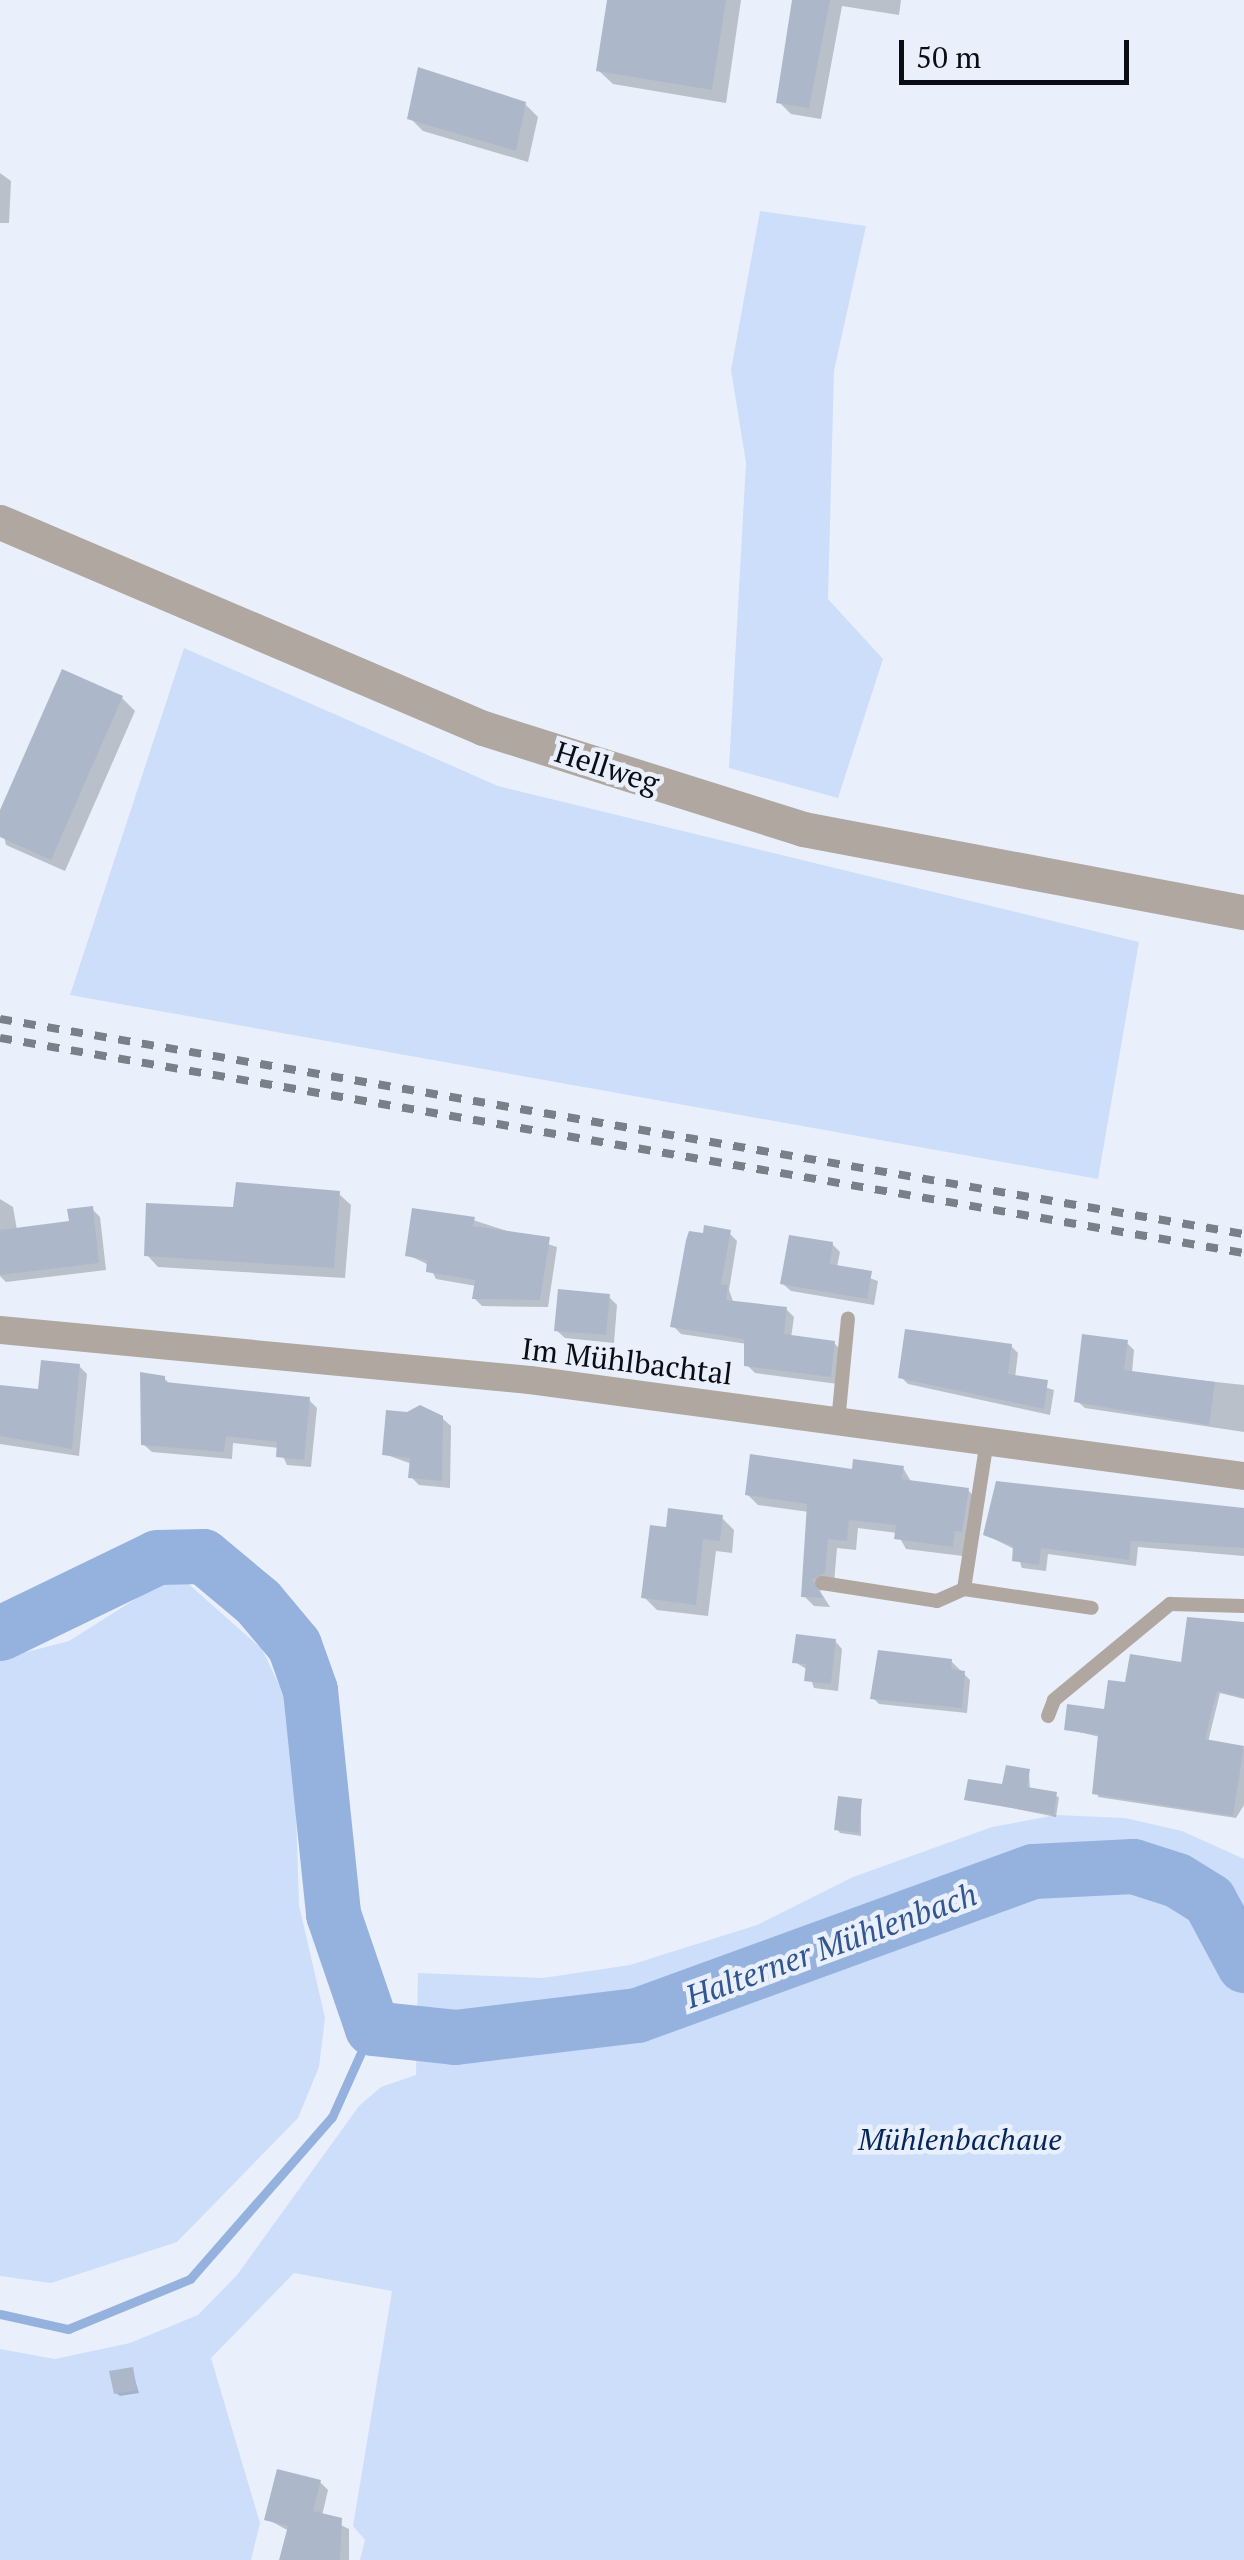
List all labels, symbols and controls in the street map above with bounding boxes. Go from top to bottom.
scale bar [904,20,1134,82]
text: 50 m [916,37,981,77]
street label: Hellweg [550,733,664,801]
street label: Im Mühlbachtal [520,1330,734,1392]
water label: Halterner Mühlenbach [680,1874,982,2016]
park label: Mühlenbachaue [858,2121,1062,2157]

